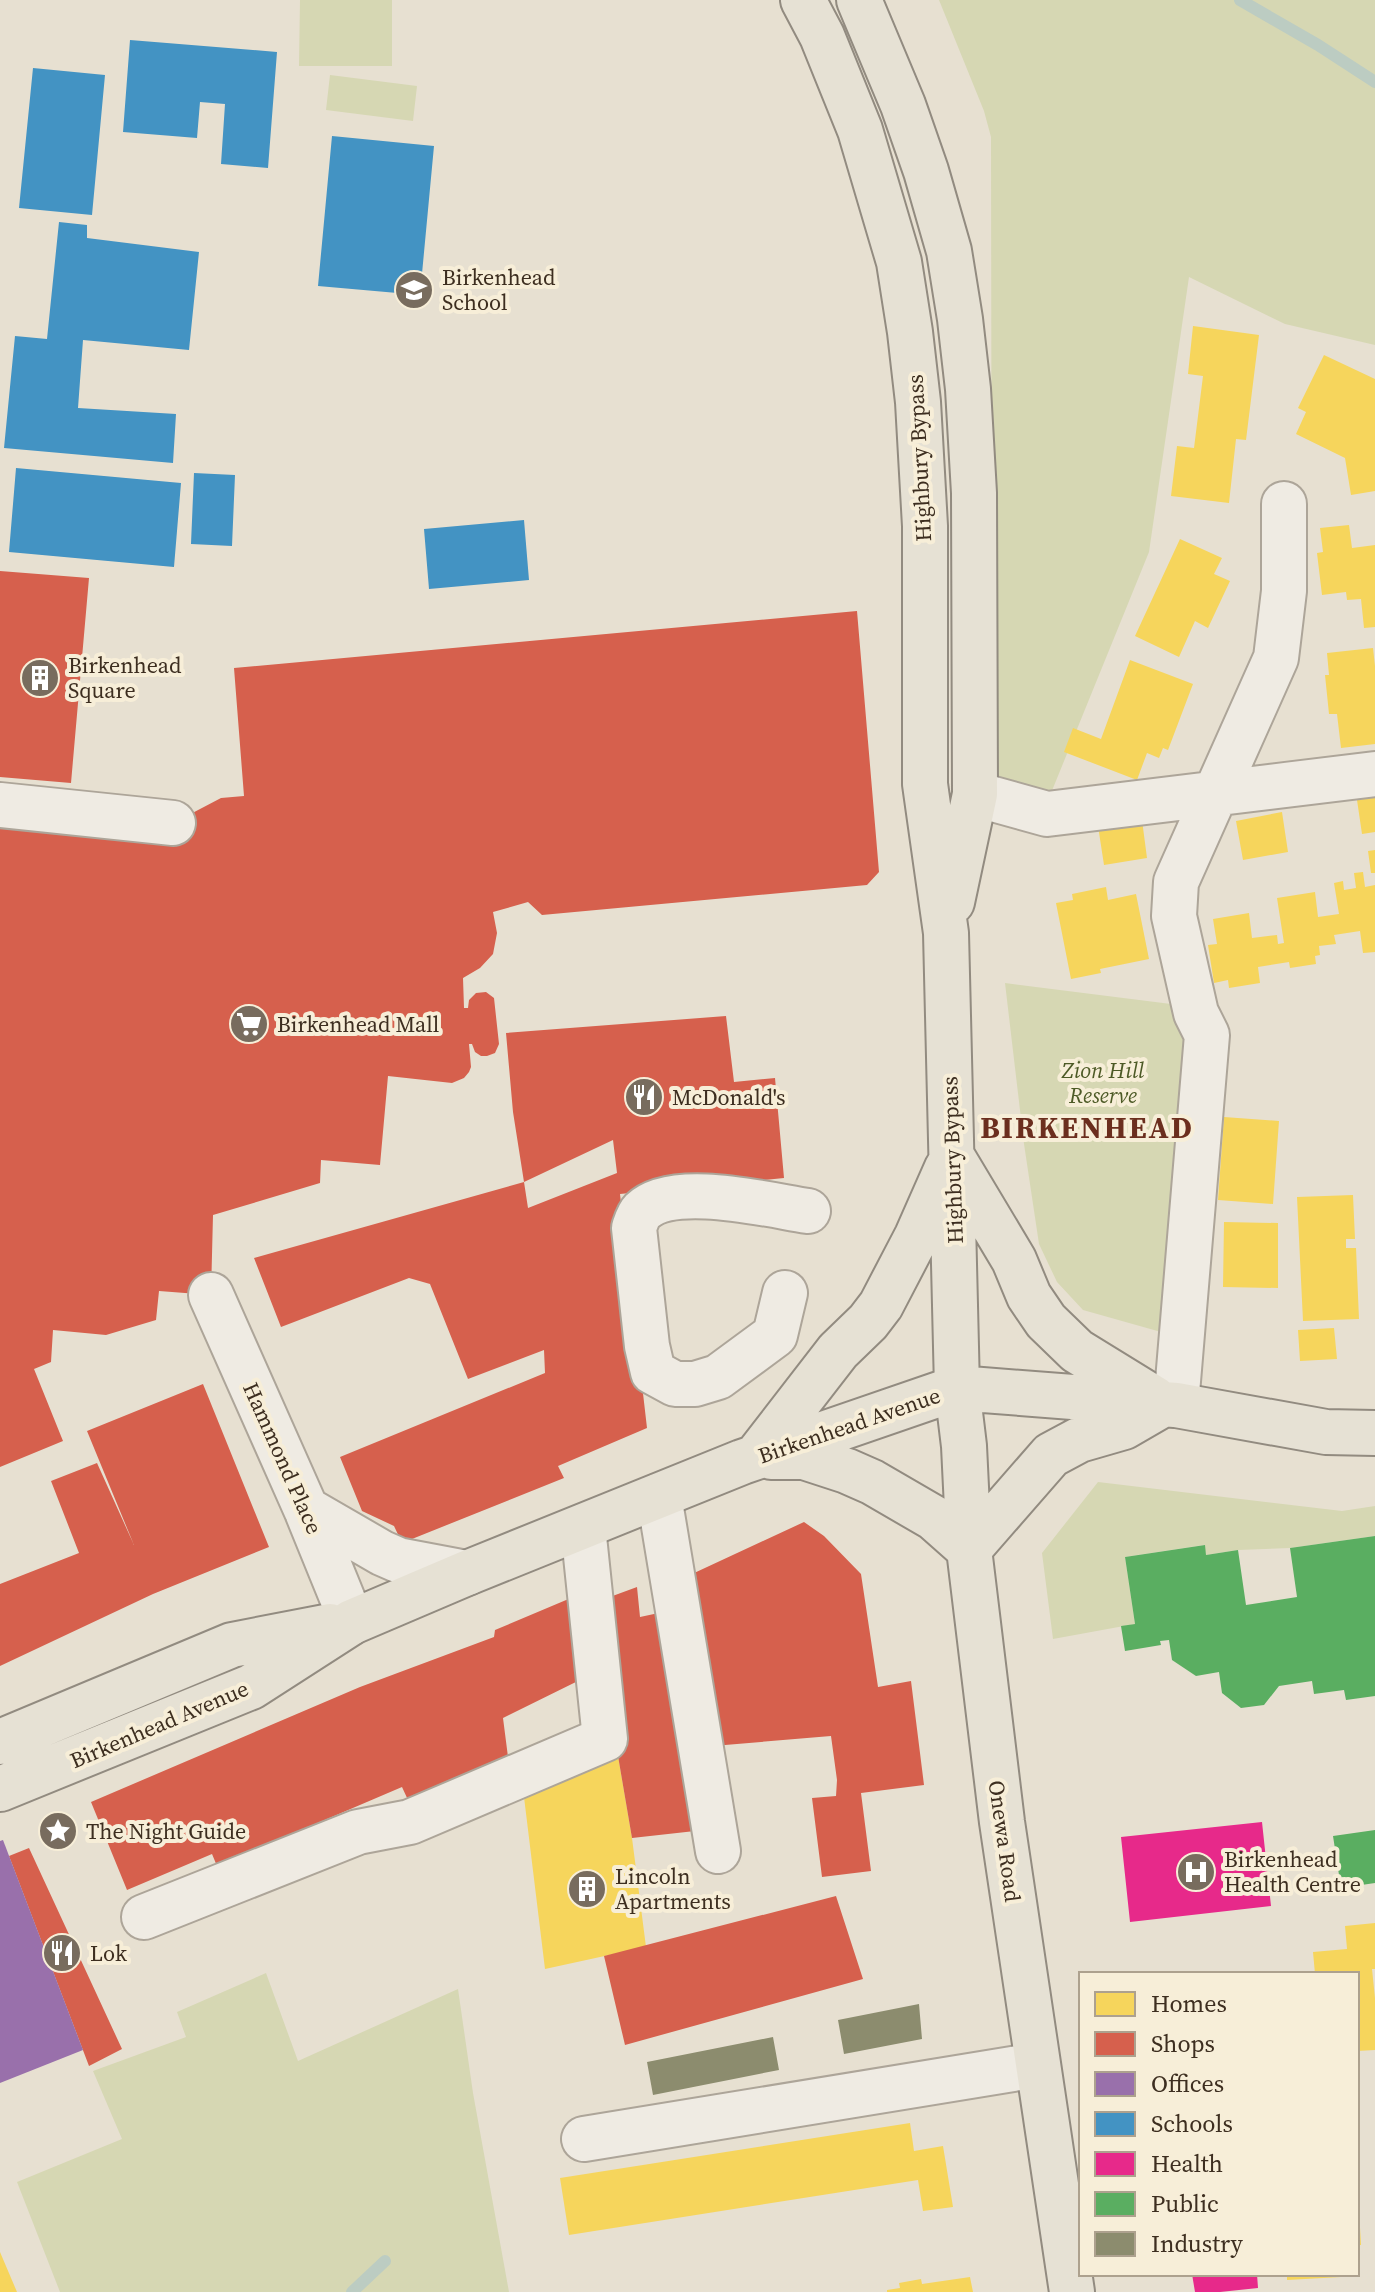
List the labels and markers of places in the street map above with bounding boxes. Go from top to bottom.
place label: Birkenhead School [442,262,556,317]
school or university icon: Birkenhead School [393,269,435,311]
place label: Birkenhead Square [68,650,182,705]
building icon: Birkenhead Square [19,657,61,699]
supermarket icon: Birkenhead Mall [228,1003,270,1045]
place label: Birkenhead Mall [277,1009,439,1039]
restaurant icon: McDonald's [623,1076,665,1118]
place label: McDonald's [672,1082,786,1112]
place icon: The Night Guide [37,1810,79,1852]
place label: The Night Guide [86,1816,246,1846]
place label: Birkenhead Health Centre [1224,1844,1361,1899]
hospital icon: Birkenhead Health Centre [1175,1851,1217,1893]
place label: Lincoln Apartments [615,1861,731,1916]
building icon: Lincoln Apartments [566,1868,608,1910]
restaurant icon: Lok [41,1932,83,1974]
place label: Lok [90,1938,128,1968]

